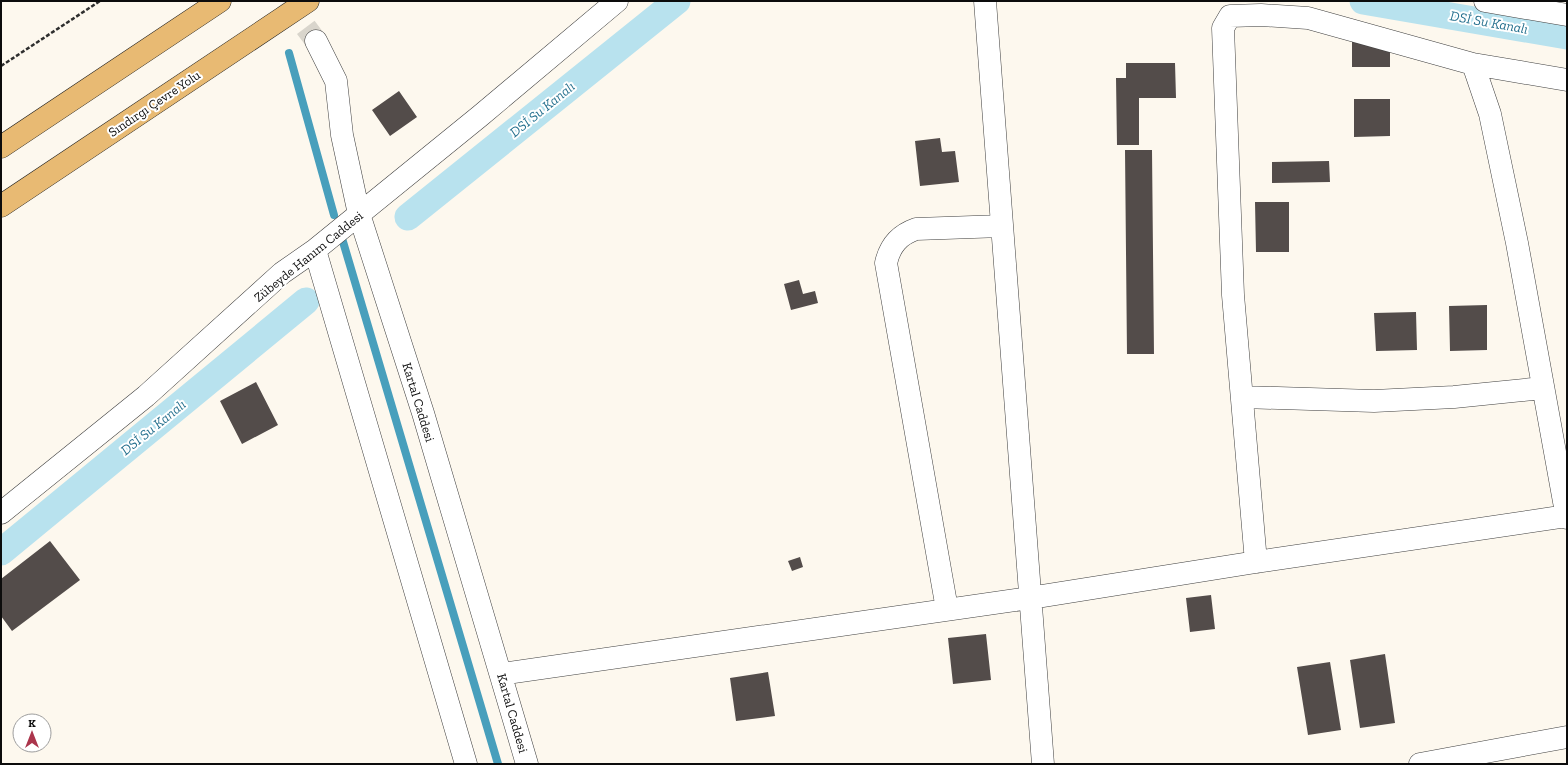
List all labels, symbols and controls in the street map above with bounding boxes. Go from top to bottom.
water label: DSİ Su Kanalı [1449,7,1529,38]
street label: Sındırgı Çevre Yolu [106,67,204,140]
water label: DSİ Su Kanalı [506,78,578,141]
street label: Zübeyde Hanım Caddesi [251,208,366,305]
street label: Kartal Caddesi [399,361,438,444]
water label: DSİ Su Kanalı [117,396,189,459]
street label: Kartal Caddesi [494,672,531,755]
north arrow [12,713,52,753]
text: K [28,717,36,730]

